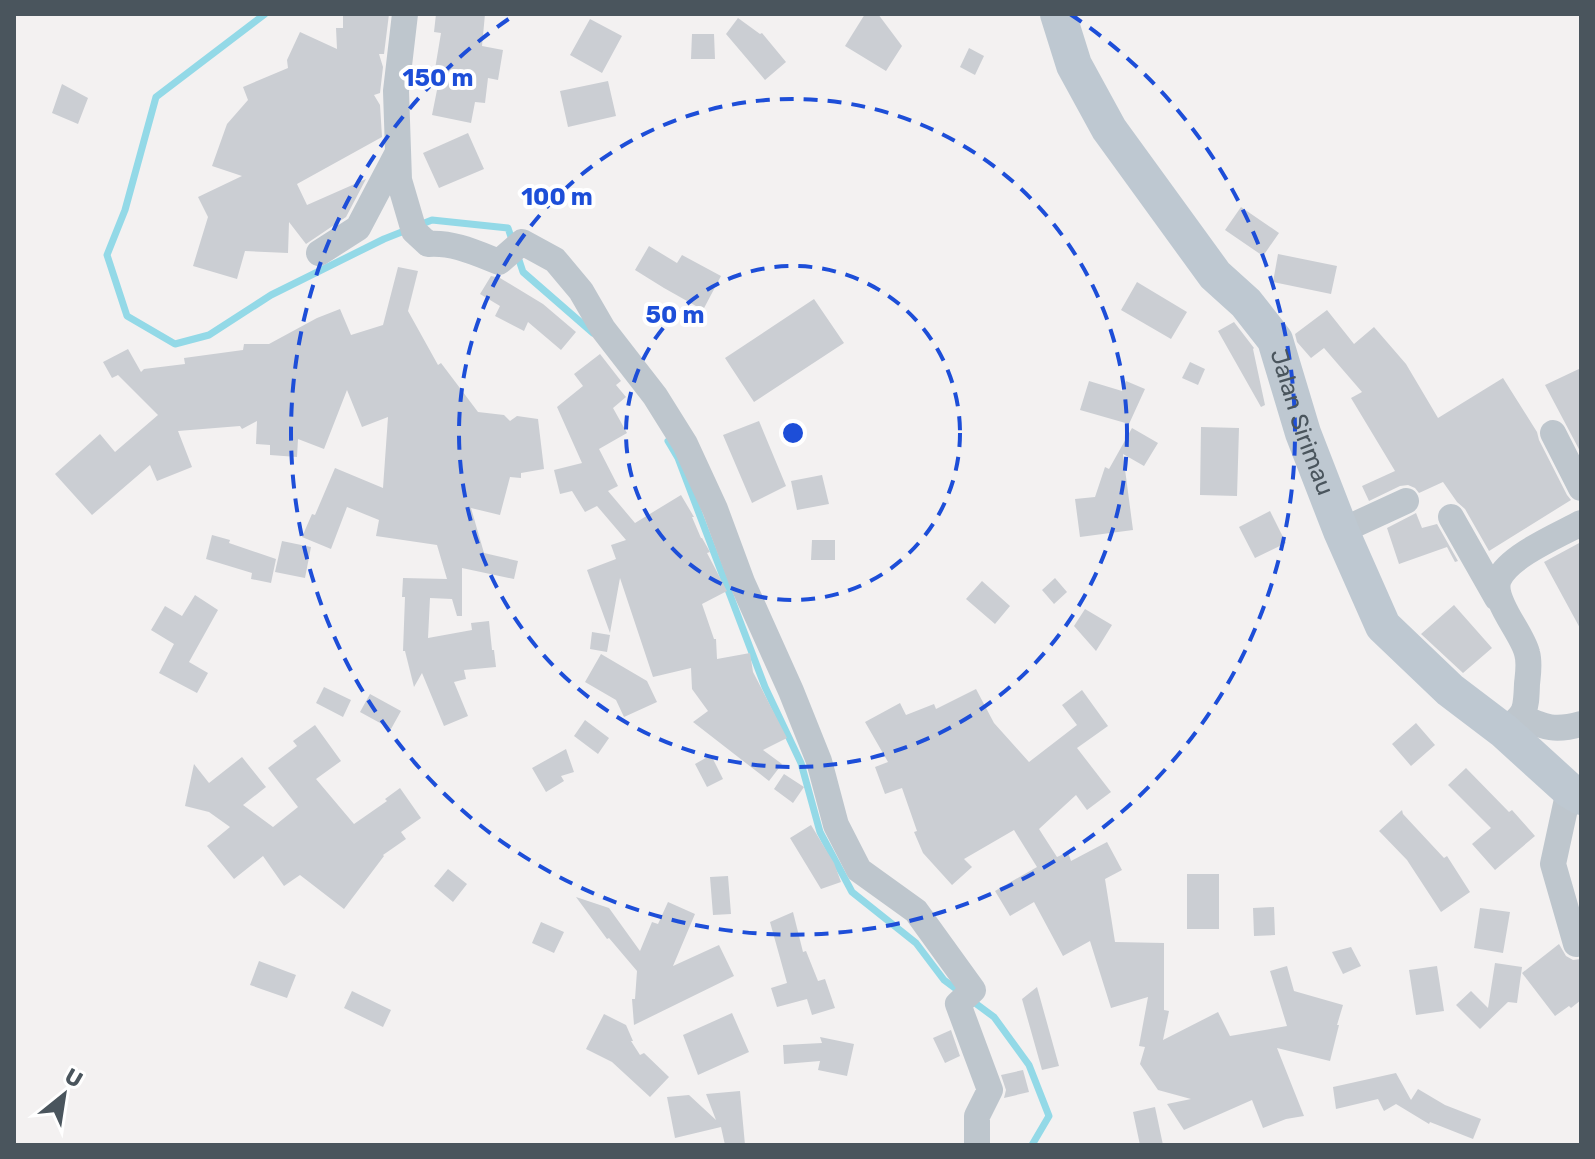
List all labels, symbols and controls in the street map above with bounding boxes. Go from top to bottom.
text: 150 m [403,64,473,92]
text: 100 m [521,183,593,211]
text: 50 m [646,301,704,329]
street label: Jalan Sirimau [1264,346,1340,499]
centre of rings [779,419,807,447]
north arrow [24,1055,104,1135]
text: U [60,1062,87,1094]

